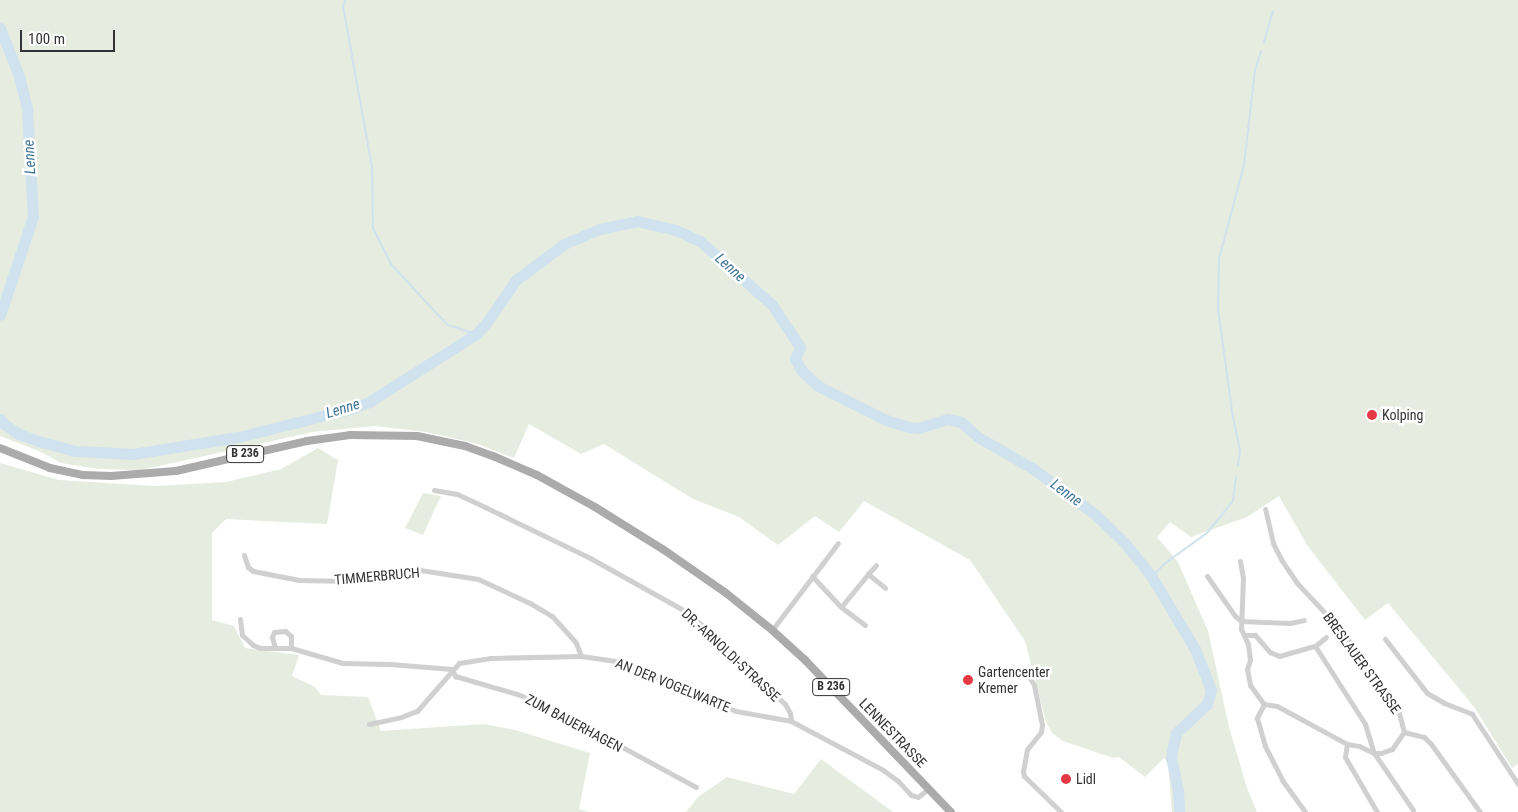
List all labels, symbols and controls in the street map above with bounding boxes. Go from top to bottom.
scale bar [22,20,118,52]
text: 100 m [28,30,65,48]
water label: Lenne [20,139,40,175]
water label: Lenne [711,250,749,286]
water label: Lenne [324,395,362,423]
place label: Kolping [1382,407,1423,423]
marker: Kolping [1366,409,1378,421]
road number: B 236 [225,444,265,464]
water label: Lenne [1047,476,1085,510]
street label: TIMMERBRUCH [333,564,421,588]
street label: DR.-ARNOLDI-STRASSE [678,605,784,705]
street label: BRESLAUER STRASSE [1320,609,1404,717]
street label: AN DER VOGELWARTE [613,654,733,716]
place label: Gartencenter Kremer [978,664,1050,696]
marker: Gartencenter Kremer [962,674,974,686]
road number: B 236 [811,678,851,696]
street label: ZUM BAUERHAGEN [523,690,625,756]
street label: LENNESTRASSE [856,695,930,771]
place label: Lidl [1076,771,1096,787]
marker: Lidl [1060,773,1072,785]

